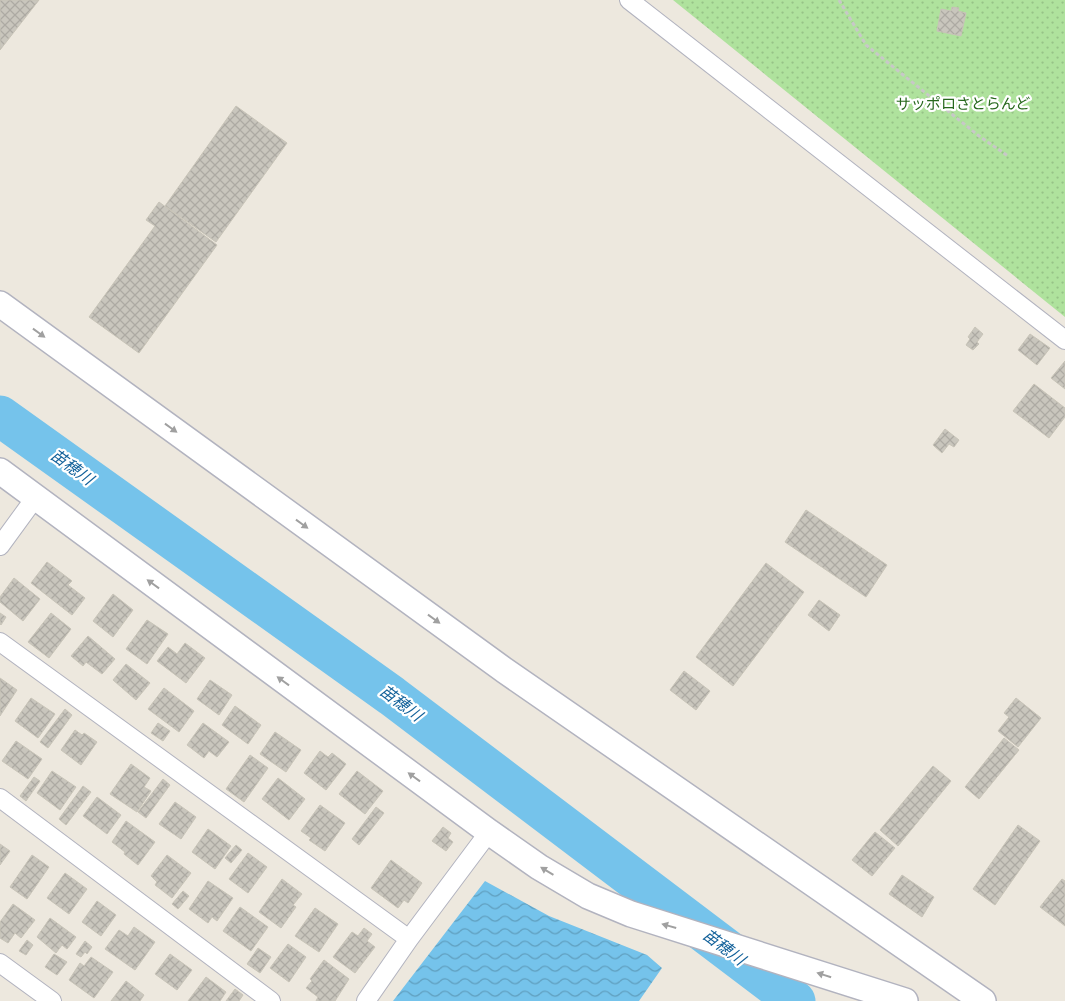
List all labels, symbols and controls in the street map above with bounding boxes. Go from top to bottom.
park label: サッポロさとらんど [896,95,1030,112]
one-way arrow [33,328,46,338]
one-way arrow [164,423,177,434]
water label: 苗穂川 [47,445,99,490]
one-way arrow [296,519,309,529]
one-way arrow [147,579,160,590]
one-way arrow [427,614,440,625]
one-way arrow [276,676,290,686]
water label: 苗穂川 [376,681,427,726]
one-way arrow [408,772,421,783]
one-way arrow [540,867,553,876]
one-way arrow [661,921,676,929]
water label: 苗穂川 [699,925,750,970]
one-way arrow [816,971,831,979]

